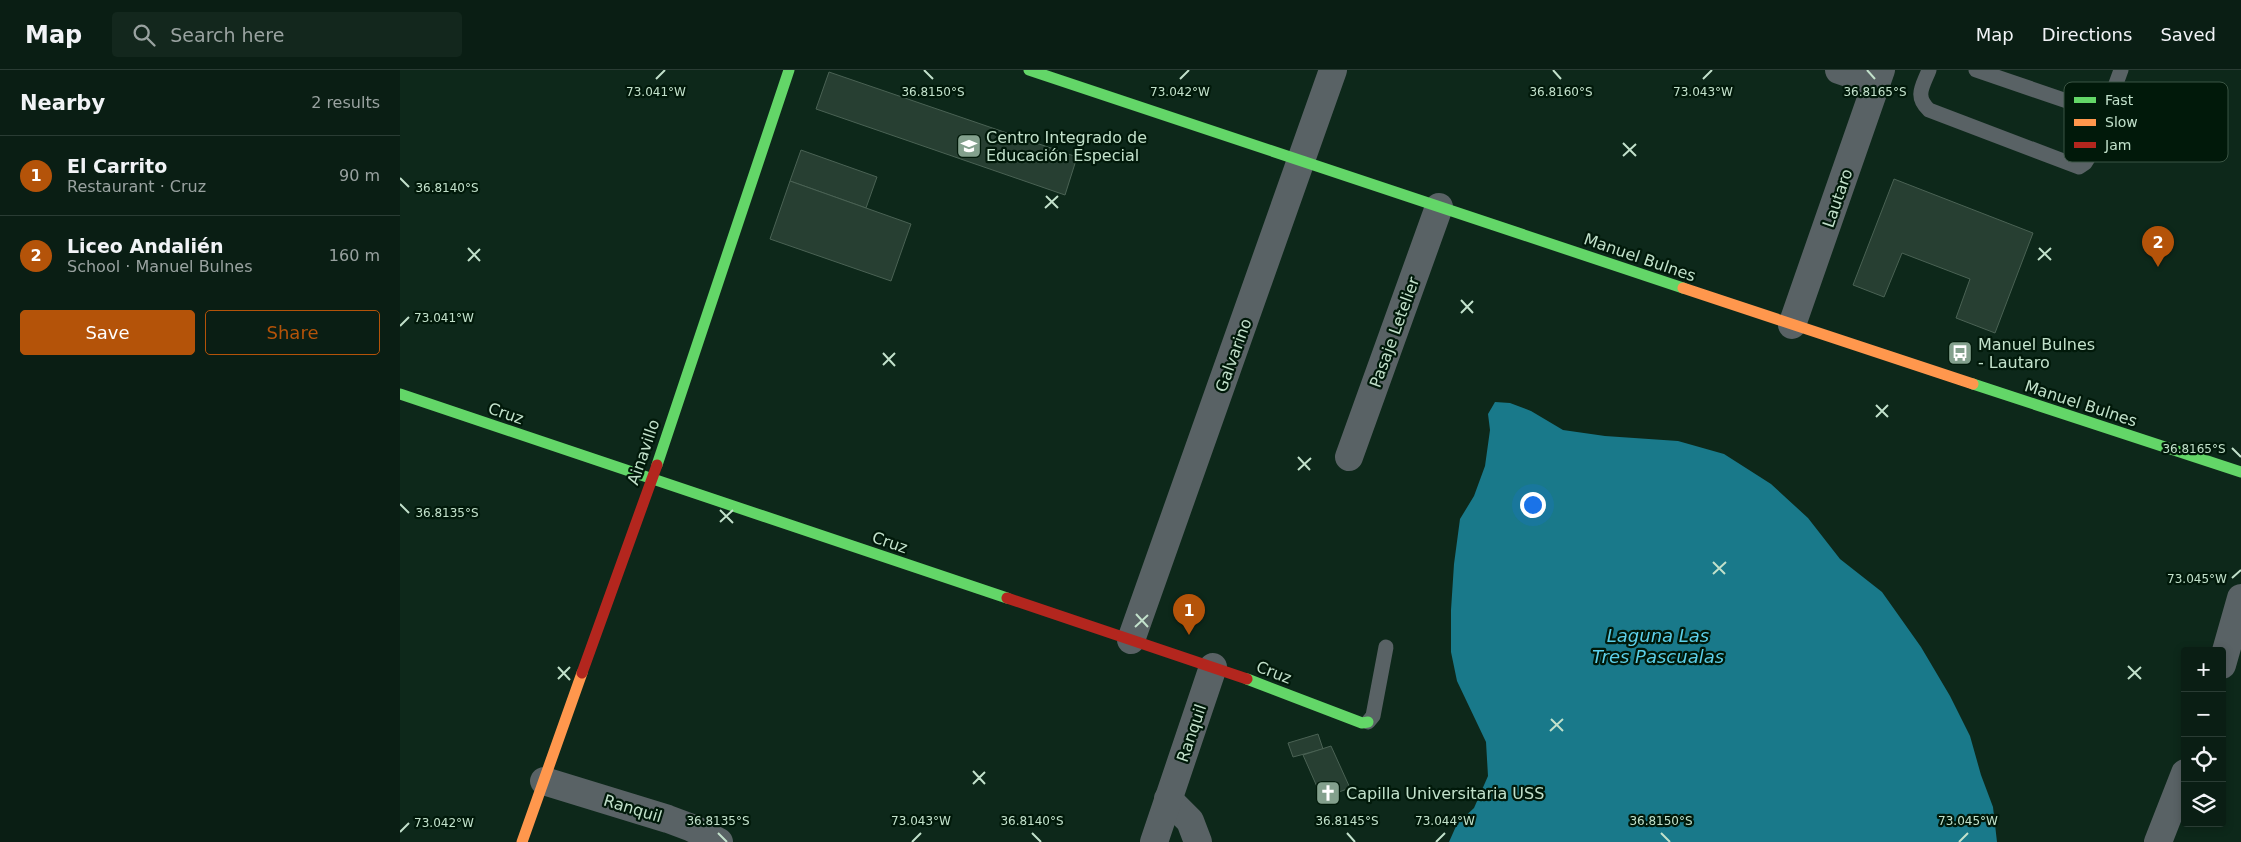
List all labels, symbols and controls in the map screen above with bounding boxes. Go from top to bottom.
search box [112,12,462,57]
text: Map [25,21,82,49]
icon: search [130,21,158,49]
text: Search here [170,24,284,46]
text: Map [1976,24,2014,45]
text: Directions [2042,24,2132,45]
text: Saved [2160,24,2216,45]
legend [2064,82,2228,162]
text: 73.041°W [626,85,686,99]
text: 36.8150°S [901,85,965,99]
text: 73.042°W [1150,85,1210,99]
text: 36.8160°S [1529,85,1593,99]
text: 73.043°W [1673,85,1733,99]
text: 36.8165°S [1843,85,1907,99]
text: Nearby [20,91,105,115]
text: Fast [2105,92,2134,108]
text: 2 results [311,93,380,112]
text: Slow [2105,114,2138,130]
place label: Centro Integrado de Educación Especial [986,128,1147,165]
school or university icon: Centro Integrado de Educación Especial [956,133,982,159]
text: Jam [2104,137,2131,153]
text: El Carrito [67,155,167,177]
text: 1 [30,166,42,185]
text: 90 m [339,166,380,185]
street label: Lautaro [1819,166,1856,230]
text: Restaurant · Cruz [67,177,206,196]
text: 36.8140°S [415,181,479,195]
pin: 2 [2142,226,2174,267]
street label: Manuel Bulnes [1581,229,1698,286]
text: Liceo Andalién [67,235,224,257]
text: 2 [30,246,42,265]
text: 160 m [329,246,380,265]
text: School · Manuel Bulnes [67,257,253,276]
street label: Pasaje Letelier [1366,274,1423,390]
button: Save [20,310,195,355]
button: Share [205,310,380,355]
text: 73.041°W [414,311,474,325]
street label: Galvarino [1211,316,1256,395]
place label: Manuel Bulnes - Lautaro [1978,335,2095,372]
bus stop icon: Manuel Bulnes - Lautaro [1947,340,1973,366]
street label: Manuel Bulnes [2022,376,2139,431]
street label: Cruz [486,399,526,428]
street label: Ainavillo [623,417,664,487]
text: 36.8165°S [2162,442,2226,456]
your location [1520,492,1546,518]
text: 36.8135°S [415,506,479,520]
street label: Cruz [870,528,910,557]
text: 73.045°W [2167,572,2227,586]
pin: 1 [1173,594,1205,635]
water label: Laguna Las Tres Pascualas [1592,625,1724,667]
map controls [2181,647,2226,827]
button: + [2181,647,2226,692]
street label: Cruz [1253,657,1294,688]
button: − [2181,692,2226,737]
street label: Ranquil [1173,702,1210,765]
button: locate [2181,737,2226,782]
church icon: Capilla Universitaria USS [1315,780,1341,806]
button: layers [2181,782,2226,827]
place label: Capilla Universitaria USS [1346,784,1544,803]
street label: Ranquil [601,791,664,826]
text: 36.8135°S [686,814,750,828]
text: 73.043°W [891,814,951,828]
text: 36.8140°S [1000,814,1064,828]
text: 36.8145°S [1315,814,1379,828]
text: 73.044°W [1415,814,1475,828]
text: 36.8150°S [1629,814,1693,828]
text: 73.045°W [1938,814,1998,828]
text: 73.042°W [414,816,474,830]

